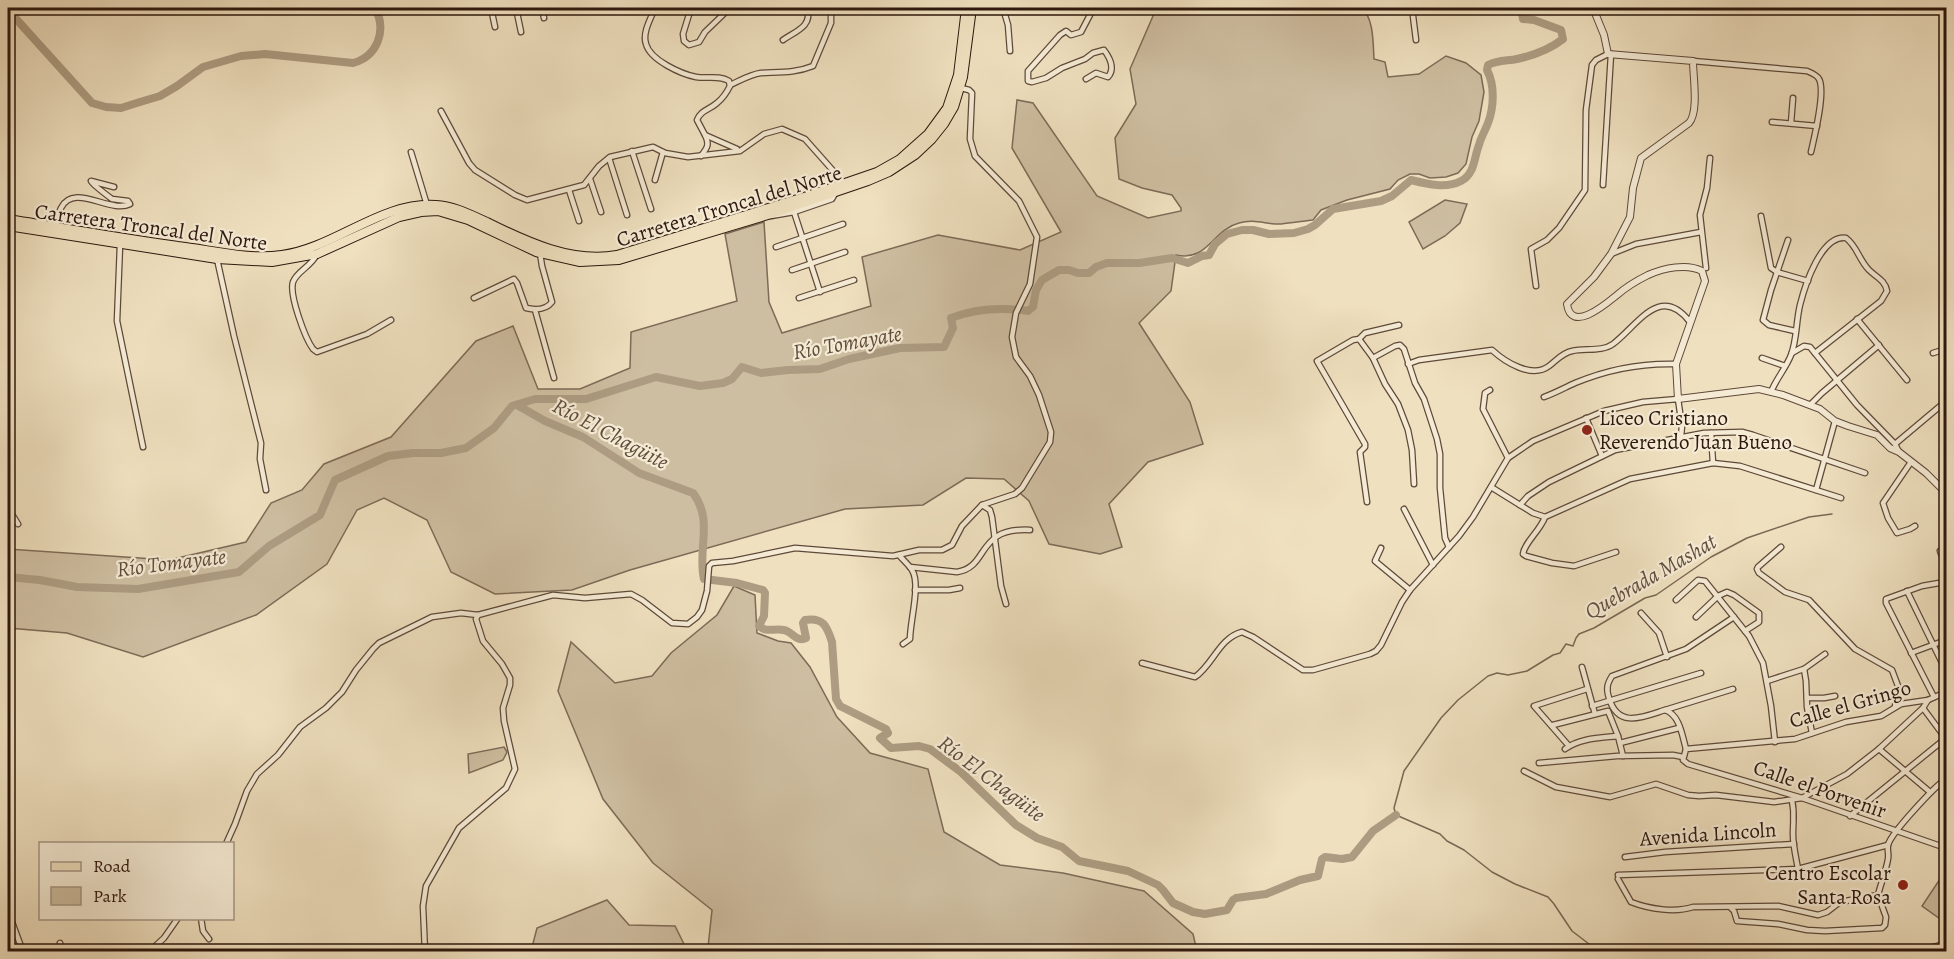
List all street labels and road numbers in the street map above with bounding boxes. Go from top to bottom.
street label: Carretera Troncal del Norte [613,158,845,254]
street label: Carretera Troncal del Norte [33,197,269,257]
street label: Calle el Gringo [1786,673,1914,735]
street label: Calle el Porvenir [1750,753,1890,825]
street label: Avenida Lincoln [1638,815,1777,853]

